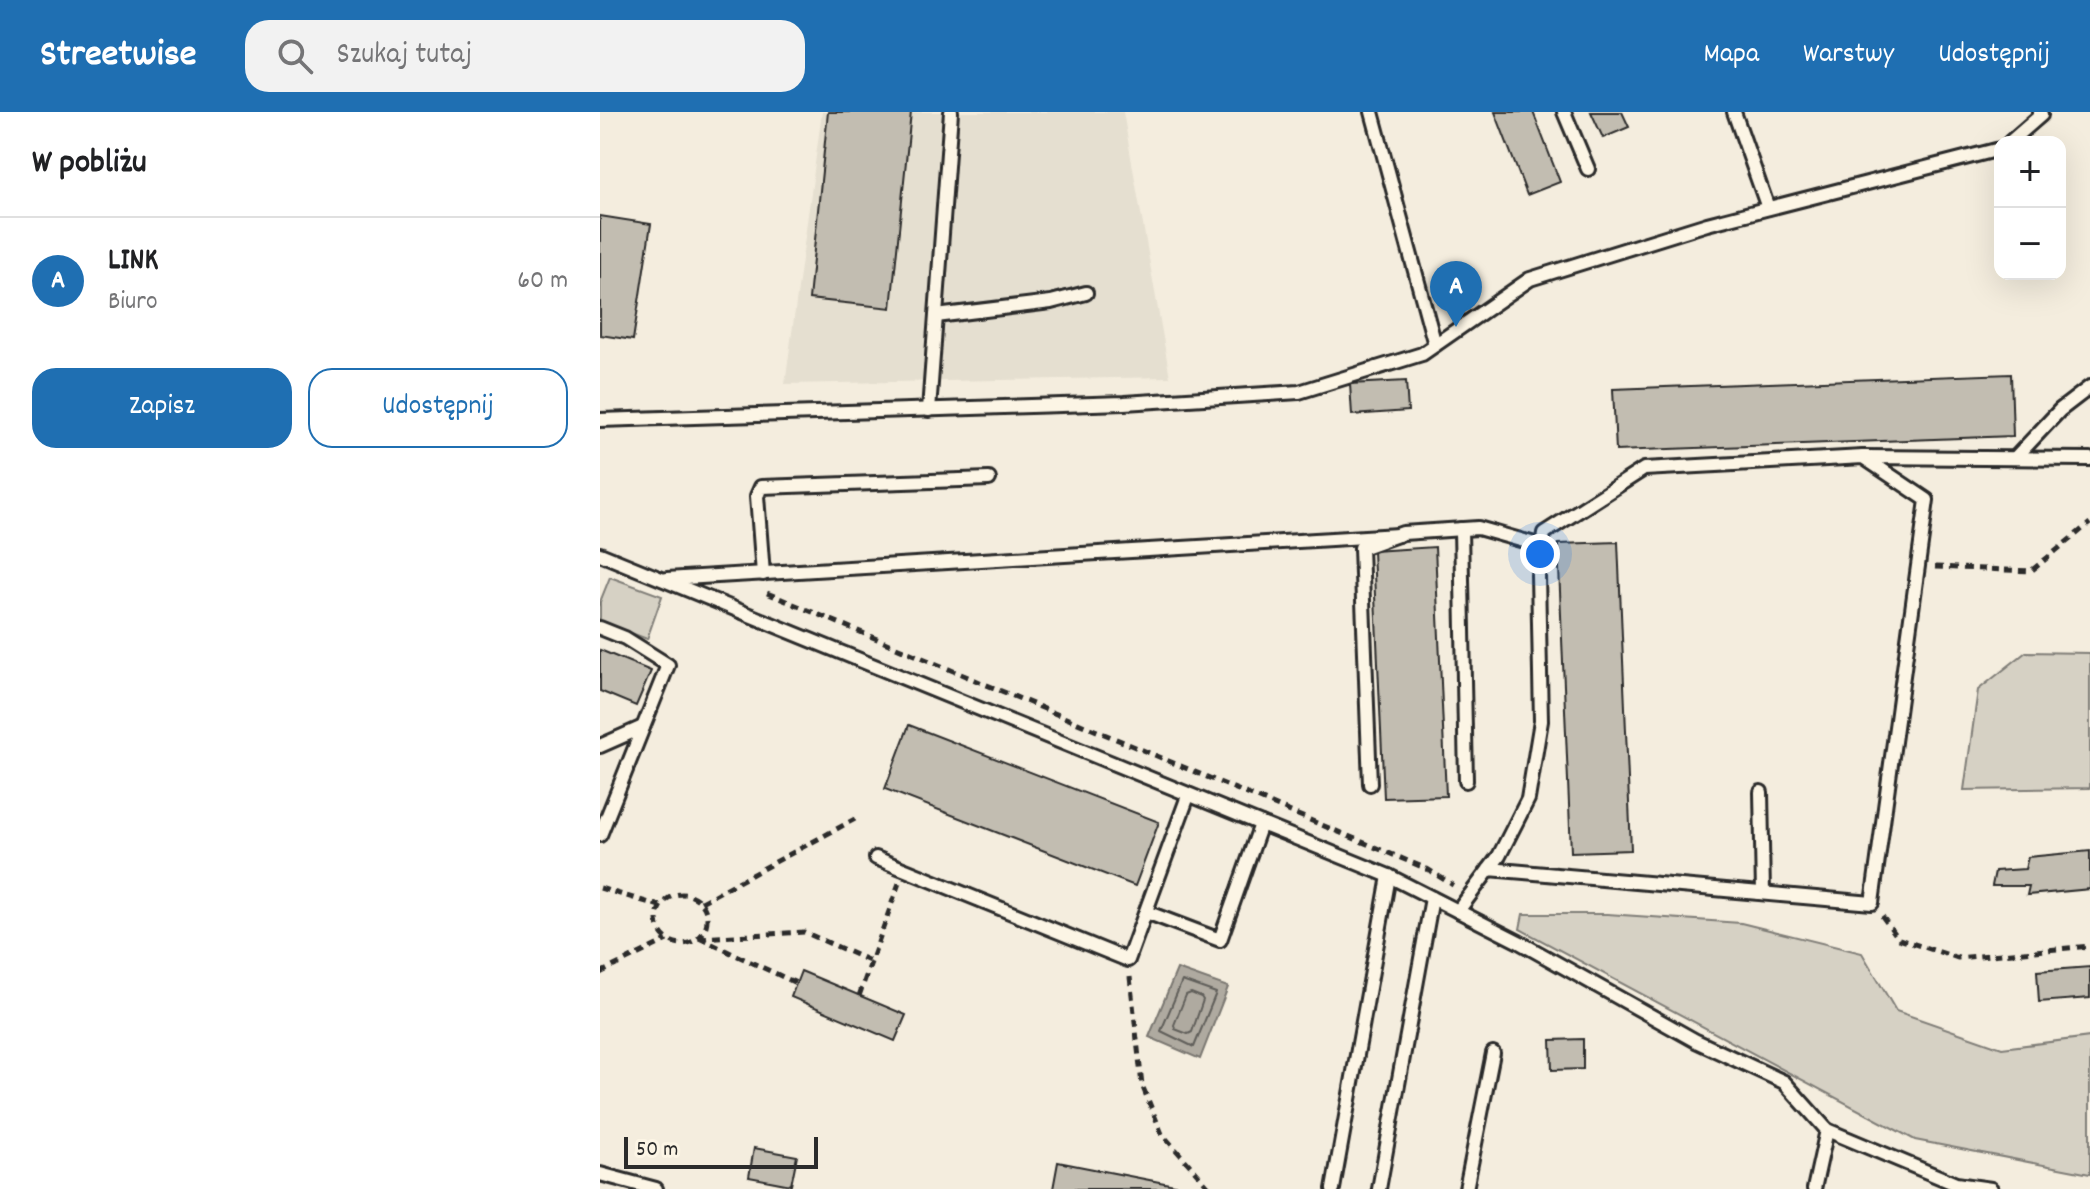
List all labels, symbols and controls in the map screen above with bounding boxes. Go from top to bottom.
search box [245,20,805,92]
text: Streetwise [40,29,197,84]
icon: search [273,34,317,78]
text: Szukaj tutaj [337,35,472,78]
text: Mapa [1703,36,1759,76]
text: Warstwy [1803,36,1894,76]
text: Udostępnij [1938,36,2050,76]
map controls [1994,136,2066,280]
button: + [1994,136,2066,208]
text: W pobliżu [32,140,147,189]
button: − [1994,208,2066,280]
text: LINK [108,241,158,284]
pin: A [1430,261,1482,327]
text: A [51,263,65,300]
text: 60 m [517,263,568,300]
text: Biuro [108,284,158,321]
button: Zapisz [32,368,292,448]
button: Udostępnij [308,368,568,448]
your location [1520,534,1560,574]
scale bar [624,1133,818,1169]
text: 50 m [636,1135,678,1166]

